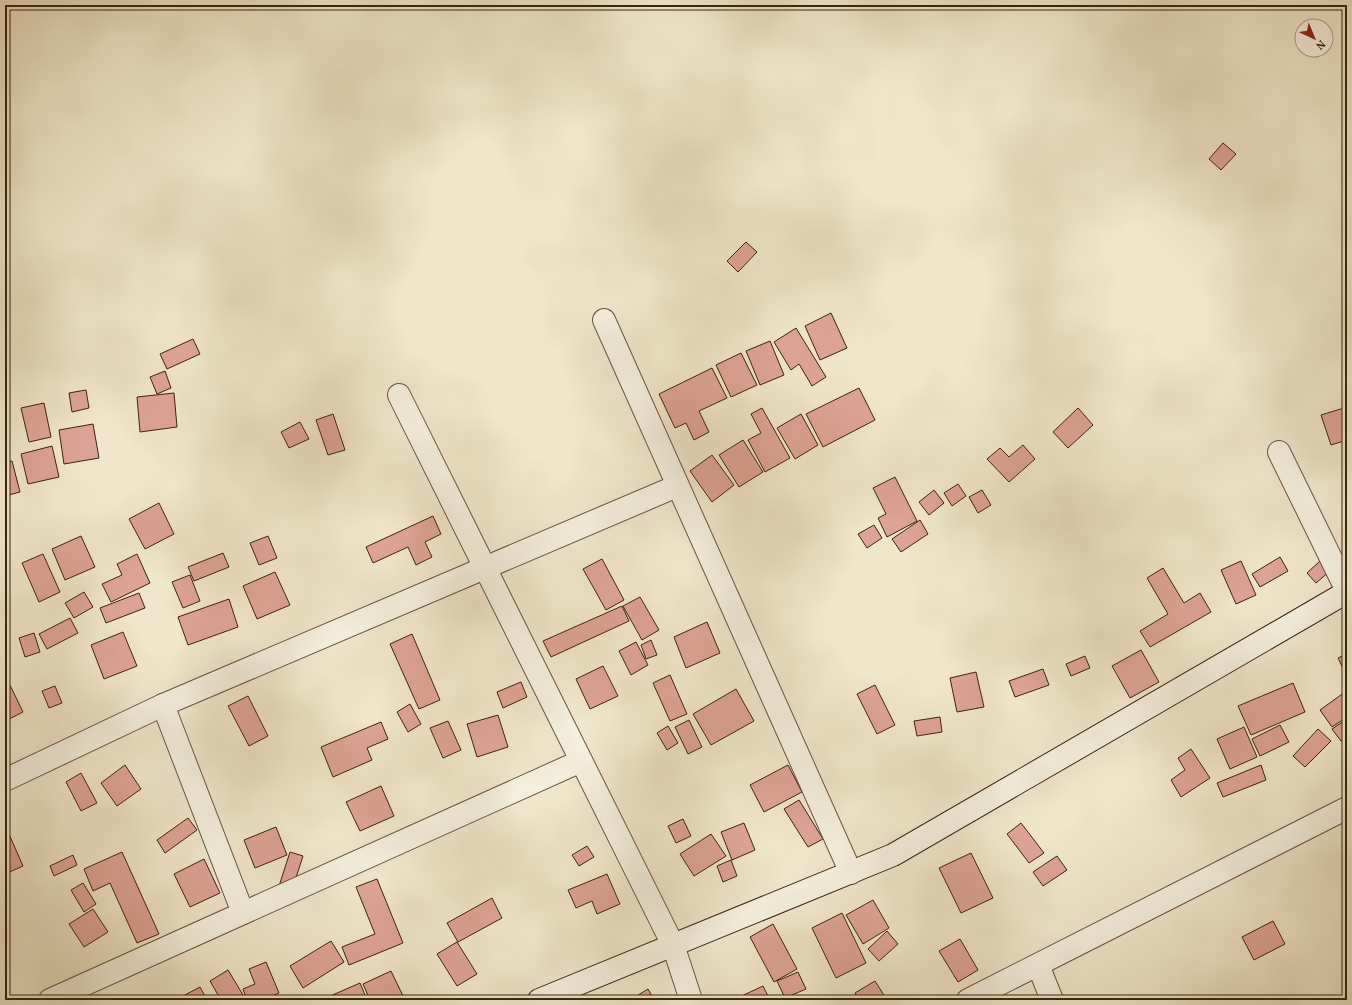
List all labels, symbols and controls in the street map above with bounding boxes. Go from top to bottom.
north arrow [1294,18,1334,58]
text: N [1312,36,1328,52]

